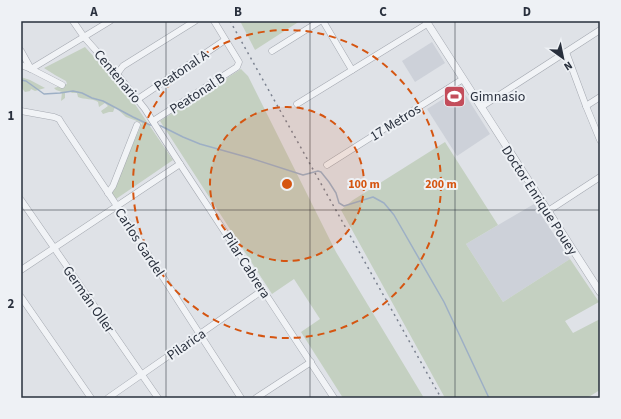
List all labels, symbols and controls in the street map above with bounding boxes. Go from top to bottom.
text: A [89,3,98,21]
text: B [234,3,242,21]
text: C [379,3,387,21]
text: D [523,3,531,21]
north arrow [543,38,583,78]
street label: Centenario [89,45,146,108]
street label: Peatonal A [150,45,213,96]
text: N [561,58,575,74]
street label: Peatonal B [166,68,229,119]
sports icon: Gimnasio [442,83,468,109]
place label: Gimnasio [470,87,525,107]
street label: 17 Metros [366,99,425,146]
text: 1 [8,107,15,125]
street label: Doctor Enrique Pouey [496,142,582,260]
text: 100 m [348,176,380,193]
text: 200 m [425,176,457,193]
centre of rings [280,177,294,191]
street label: Carlos Gardel [109,204,169,281]
street label: Pilar Cabrera [217,228,275,303]
street label: Germán Oller [58,262,119,337]
text: 2 [8,295,15,313]
street label: Pilarica [163,324,210,366]

